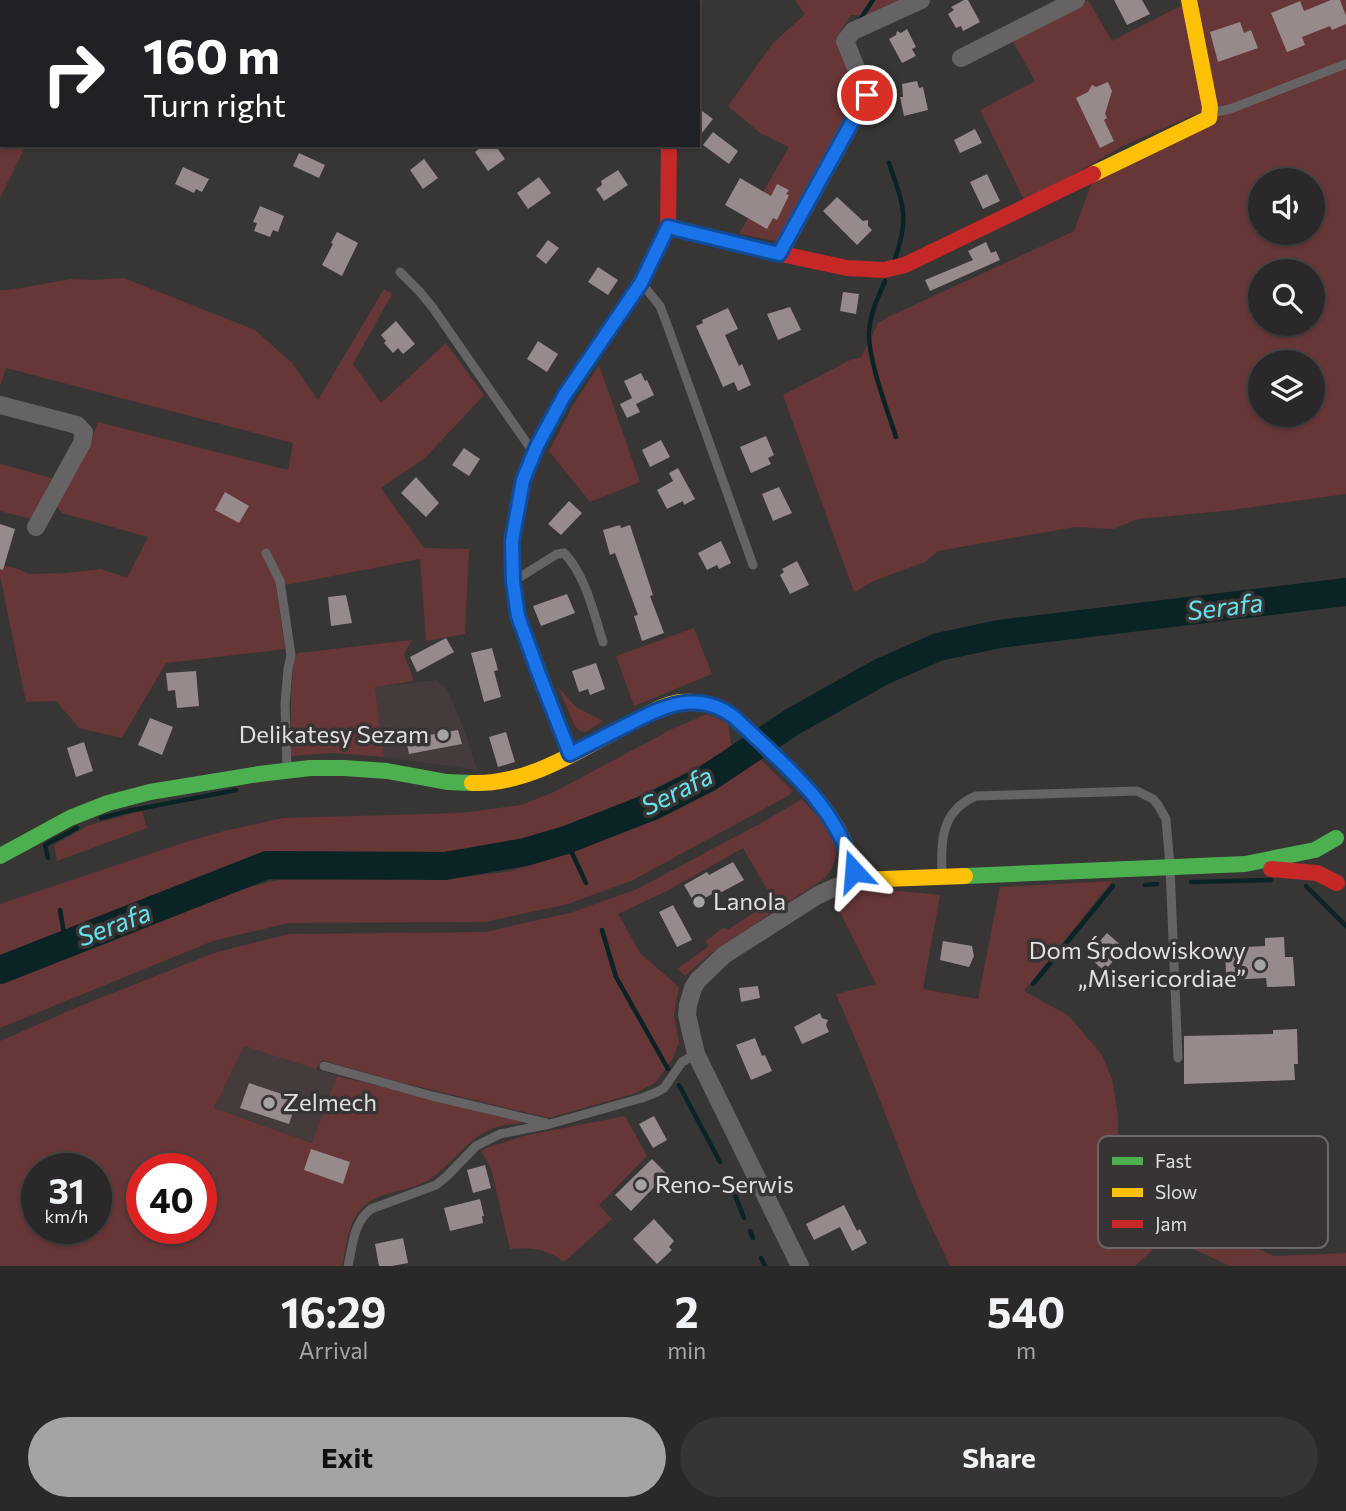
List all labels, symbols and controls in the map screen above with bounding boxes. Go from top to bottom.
text: 160 m [143,24,280,84]
icon: right [28,28,119,119]
pin [837,65,897,125]
icon: arrive [848,76,886,114]
text: Turn right [143,84,286,124]
map controls [1248,168,1325,427]
button: sound [1248,168,1325,245]
button: search [1248,259,1325,336]
button: layers [1248,350,1325,427]
water label: Serafa [1185,585,1265,626]
place label: Delikatesy Sezam [239,719,429,748]
marker: Delikatesy Sezam [435,727,451,743]
water label: Serafa [635,759,717,821]
position arrow [817,834,891,908]
place label: Lanola [713,886,786,915]
marker: Lanola [691,894,707,910]
water label: Serafa [72,895,155,952]
place label: Dom Środowiskowy „Misericordiae” [1029,935,1246,992]
marker: Dom Środowiskowy „Misericordiae” [1252,957,1268,973]
place label: Zelmech [283,1087,377,1116]
marker: Zelmech [261,1095,277,1111]
legend [1098,1136,1328,1248]
text: Fast [1155,1149,1192,1172]
speed limit sign: 40 [126,1153,217,1244]
text: 31 [48,1168,85,1211]
place label: Reno-Serwis [655,1169,794,1198]
marker: Reno-Serwis [633,1177,649,1193]
text: Slow [1155,1180,1197,1203]
text: km/h [45,1205,88,1227]
text: Jam [1155,1212,1187,1235]
text: 16:29 [281,1285,386,1337]
text: 2 [675,1285,699,1337]
text: 540 [987,1285,1065,1337]
text: Arrival [299,1336,368,1364]
text: min [667,1336,706,1364]
text: m [1016,1336,1036,1364]
button: Exit [28,1417,666,1497]
button: Share [680,1417,1318,1497]

